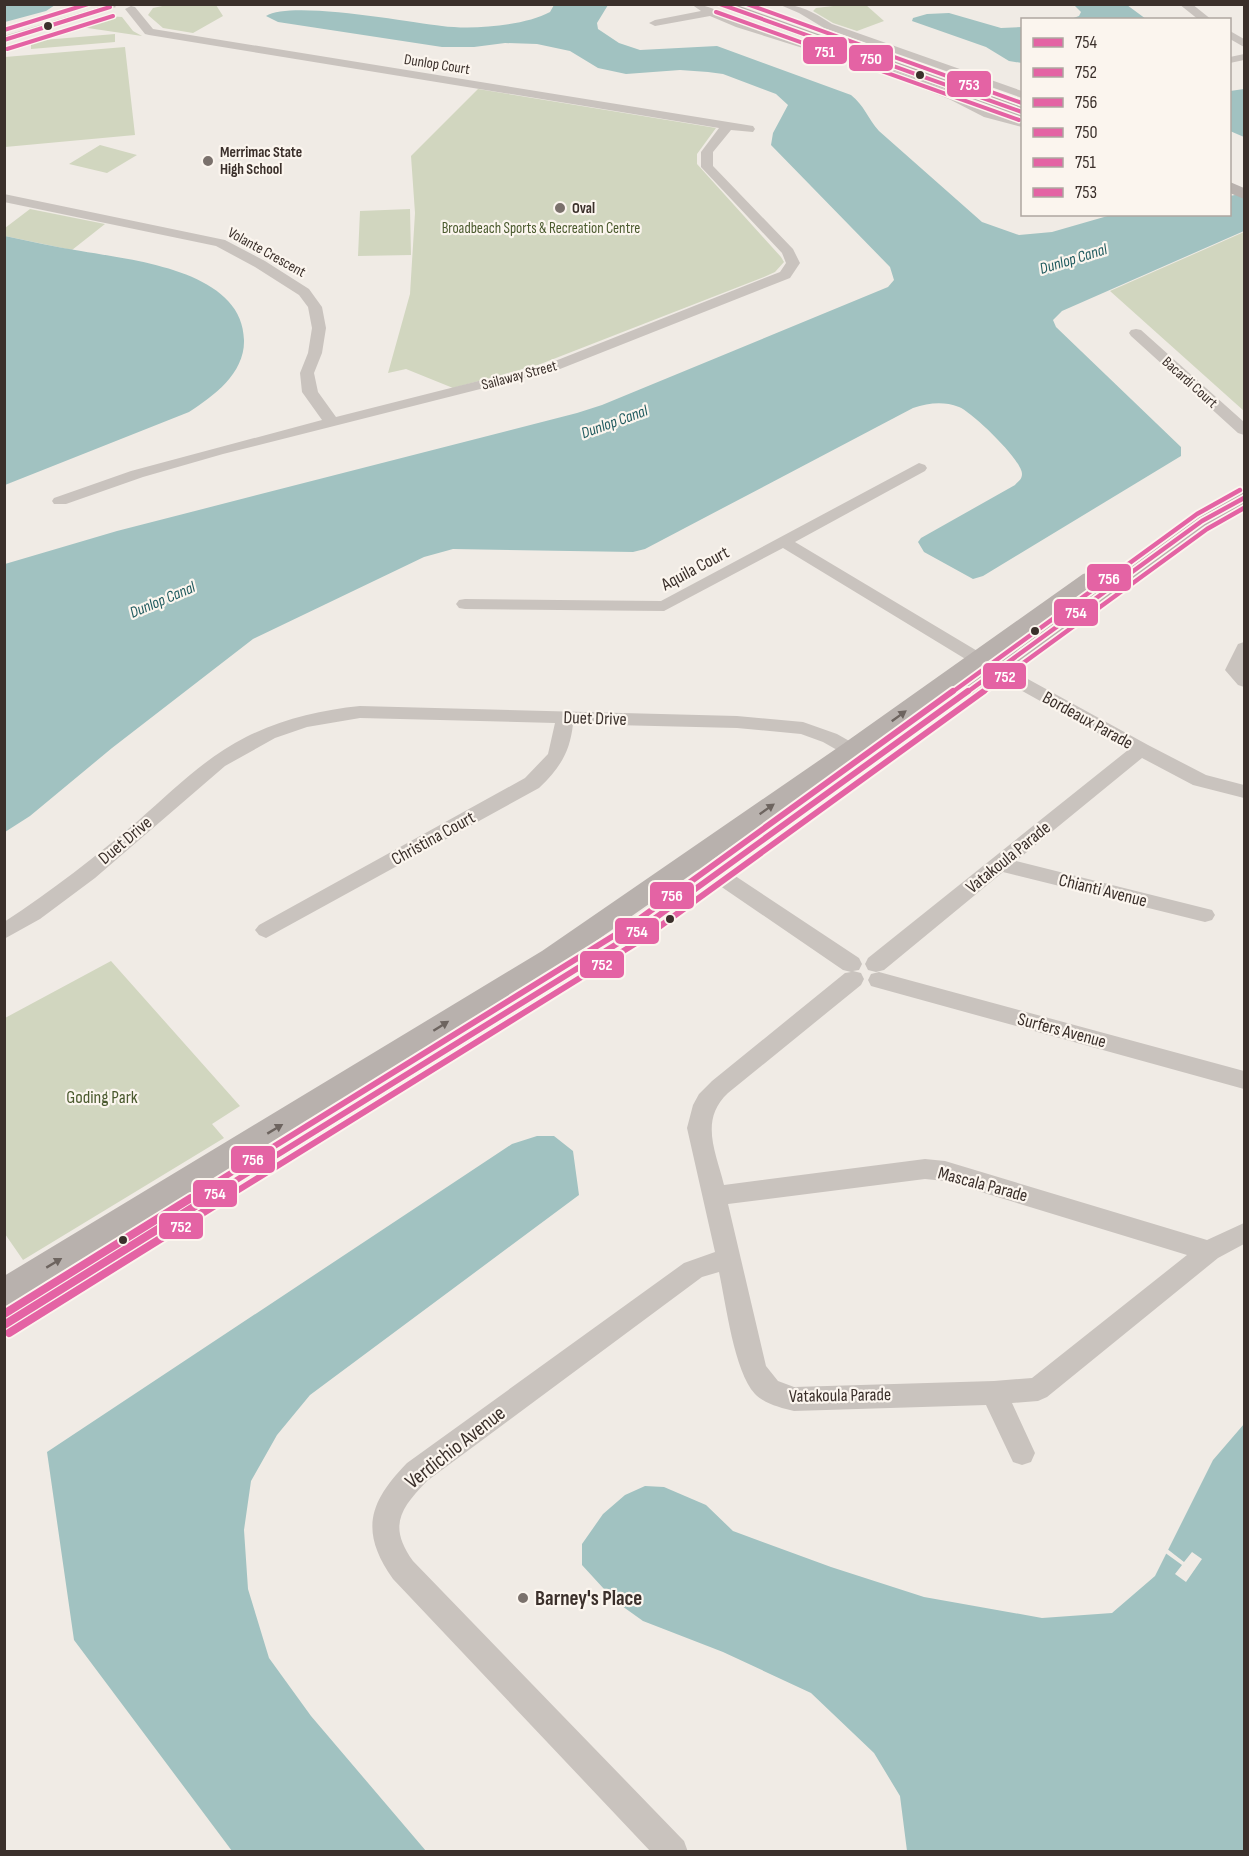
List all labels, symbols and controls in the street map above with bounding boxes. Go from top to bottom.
legend [1021,18,1231,216]
unlabelled marker [42,20,54,32]
text: 754 [1075,32,1097,53]
line badge: 751 [802,36,848,65]
text: 751 [815,43,836,62]
line badge: 750 [848,44,894,72]
street label: Dunlop Court [403,50,472,79]
text: 750 [860,50,882,69]
text: 752 [1075,62,1097,83]
unlabelled marker [914,69,926,81]
line badge: 753 [946,70,992,98]
text: 753 [958,76,980,95]
text: 756 [1075,92,1097,113]
text: 750 [1075,122,1097,143]
place label: Merrimac State High School [220,143,302,179]
text: 751 [1075,152,1096,173]
marker: Merrimac State High School [201,154,215,168]
text: 753 [1075,182,1097,203]
place label: Oval [572,199,595,218]
marker: Oval [553,201,567,215]
park label: Broadbeach Sports & Recreation Centre [442,219,640,238]
street label: Volante Crescent [224,223,309,282]
water label: Dunlop Canal [1037,240,1110,279]
street label: Bacardi Court [1158,352,1222,413]
street label: Sailaway Street [479,356,559,395]
water label: Dunlop Canal [579,401,651,443]
street label: Aquila Court [657,542,733,596]
line badge: 756 [1086,563,1132,592]
text: 756 [1098,570,1120,589]
water label: Dunlop Canal [127,578,199,623]
line badge: 754 [1053,598,1099,627]
text: 754 [1065,604,1087,623]
unlabelled marker [1029,625,1041,637]
line badge: 752 [982,662,1027,690]
text: 752 [994,668,1016,687]
street label: Bordeaux Parade [1039,687,1137,754]
street label: Duet Drive [563,707,627,730]
one-way arrow [891,710,907,722]
one-way arrow [758,803,774,815]
street label: Christina Court [388,807,479,870]
street label: Duet Drive [94,812,156,869]
street label: Vatakoula Parade [962,817,1055,898]
street label: Chianti Avenue [1057,869,1149,912]
line badge: 756 [649,881,695,910]
text: 756 [661,887,683,906]
unlabelled marker [664,913,676,925]
line badge: 754 [614,917,660,945]
text: 754 [626,923,648,942]
line badge: 752 [579,950,625,979]
text: 752 [591,956,613,975]
street label: Surfers Avenue [1015,1009,1108,1052]
one-way arrow [433,1021,449,1032]
park label: Goding Park [66,1087,138,1108]
one-way arrow [267,1123,283,1134]
line badge: 756 [230,1145,276,1174]
text: 756 [242,1151,264,1170]
street label: Mascala Parade [936,1162,1030,1207]
line badge: 754 [192,1179,238,1208]
text: 754 [204,1185,226,1204]
line badge: 752 [158,1212,204,1240]
text: 752 [170,1218,192,1237]
unlabelled marker [117,1234,129,1246]
one-way arrow [46,1257,62,1268]
street label: Vatakoula Parade [789,1384,891,1407]
street label: Verdichio Avenue [400,1401,510,1494]
place label: Barney's Place [535,1586,642,1611]
marker: Barney's Place [516,1591,530,1605]

